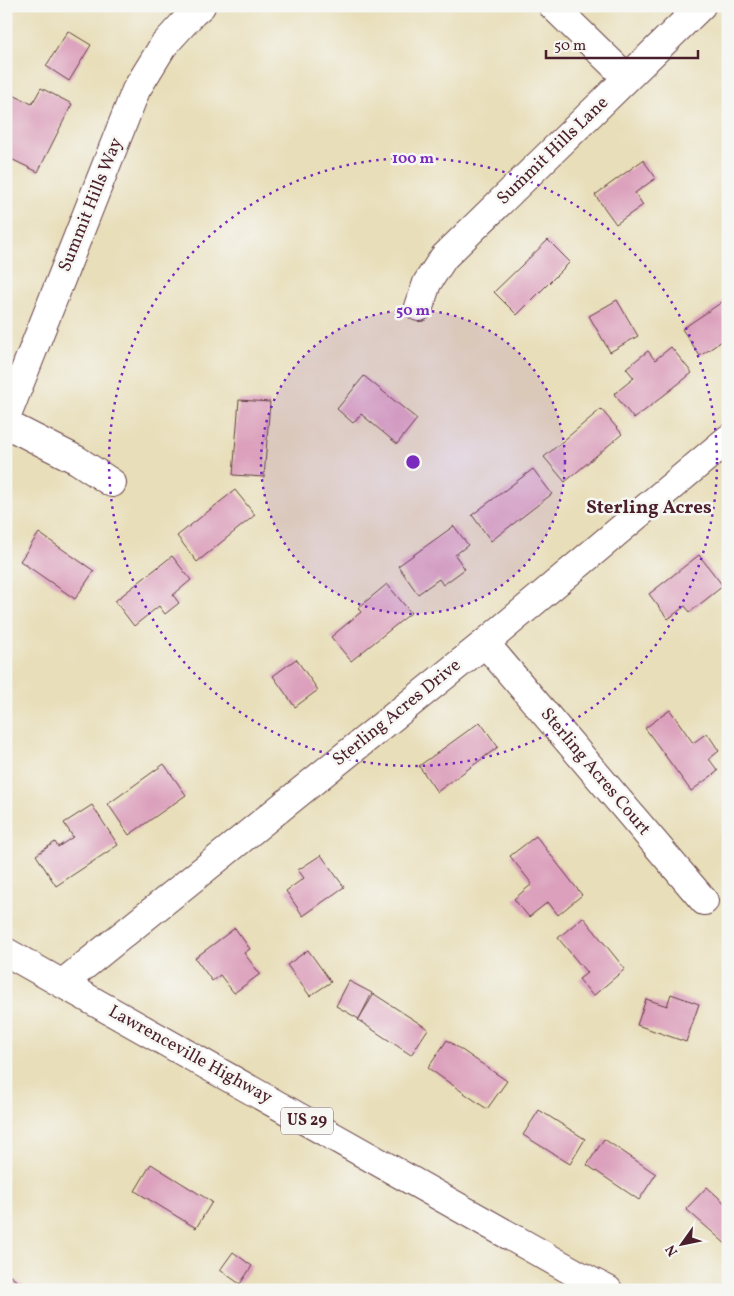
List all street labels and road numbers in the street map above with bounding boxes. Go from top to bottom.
street label: Summit Hills Lane [492,91,614,211]
street label: Summit Hills Way [53,134,129,276]
street label: Sterling Acres Drive [328,654,466,772]
street label: Sterling Acres Court [534,703,656,841]
street label: Lawrenceville Highway [104,1000,277,1111]
road number: US 29 [281,1108,333,1134]

